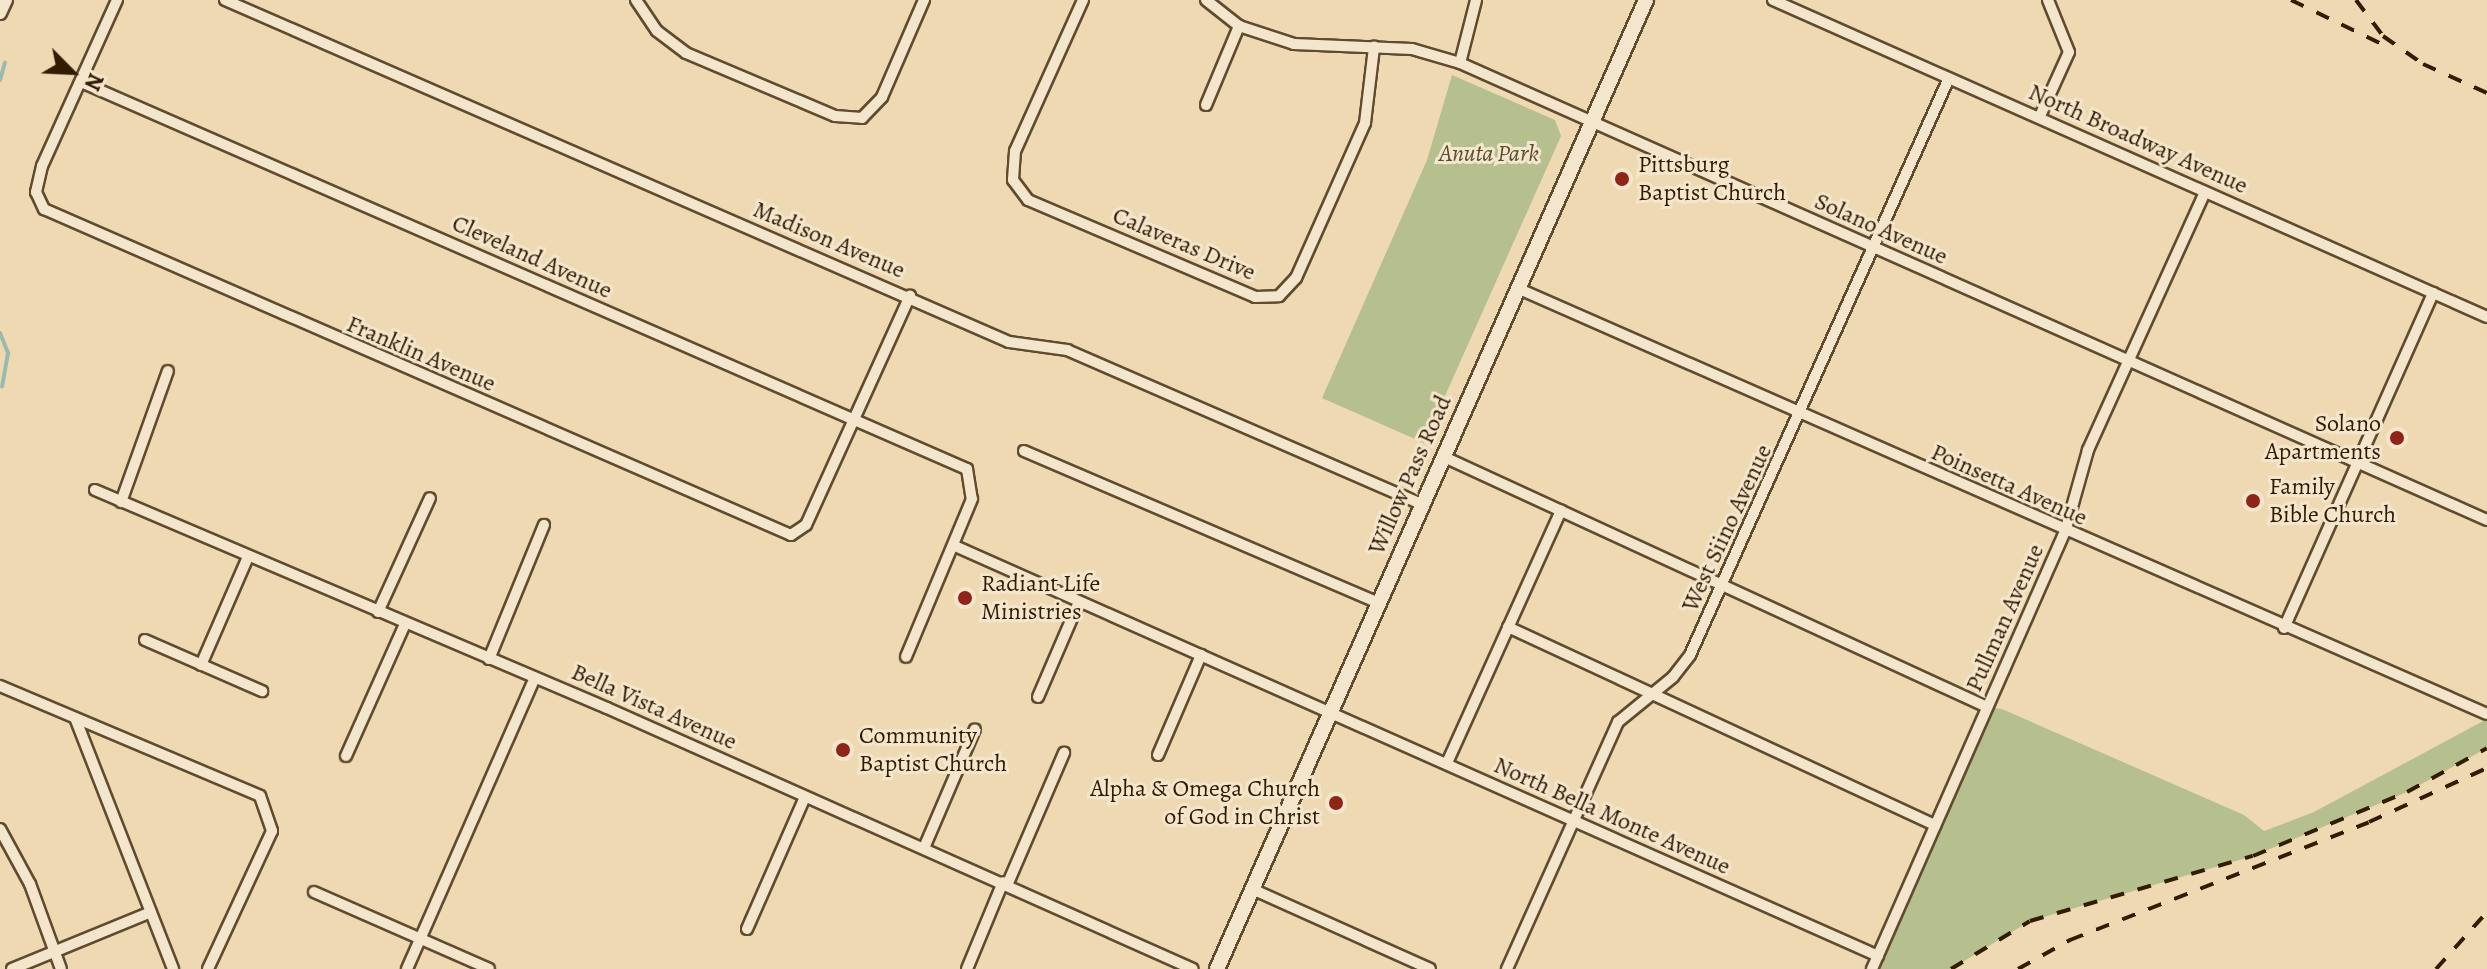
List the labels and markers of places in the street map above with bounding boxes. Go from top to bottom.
place label: Pittsburg Baptist Church [1638,151,1786,207]
marker: Pittsburg Baptist Church [1613,170,1631,188]
place label: Solano Apartments [2265,410,2381,466]
marker: Solano Apartments [2388,429,2406,447]
place label: Family Bible Church [2269,473,2396,529]
marker: Family Bible Church [2244,492,2262,510]
place label: Radiant Life Ministries [981,570,1100,626]
marker: Radiant Life Ministries [956,589,974,607]
place label: Community Baptist Church [859,722,1007,778]
marker: Community Baptist Church [834,741,852,759]
place label: Alpha & Omega Church of God in Christ [1090,775,1320,831]
marker: Alpha & Omega Church of God in Christ [1327,794,1345,812]

